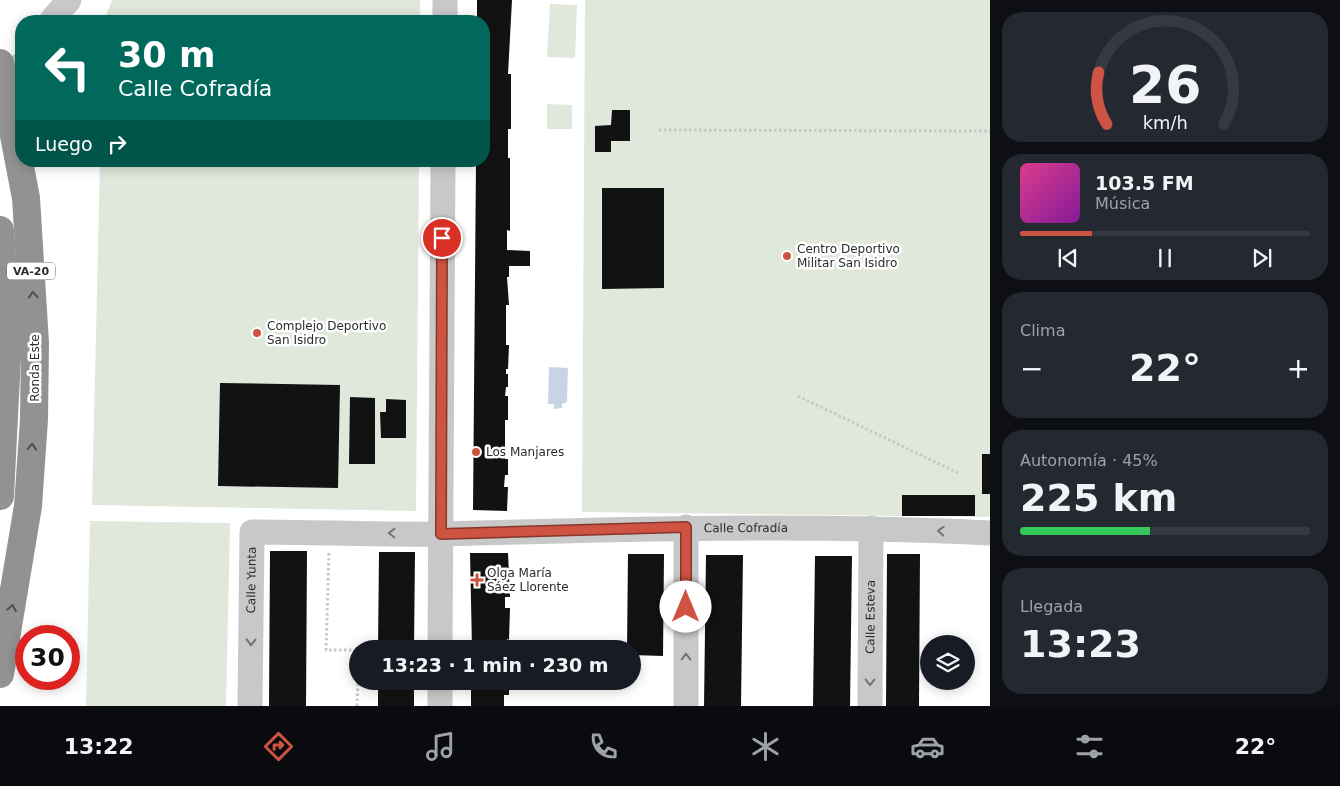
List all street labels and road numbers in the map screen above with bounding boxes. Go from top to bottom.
road number: VA-20 [7,262,55,280]
street label: Ronda Este [28,334,42,402]
street label: Calle Cofradía [704,521,788,535]
street label: Calle Yunta [244,546,259,614]
street label: Calle Esteva [863,580,878,654]

